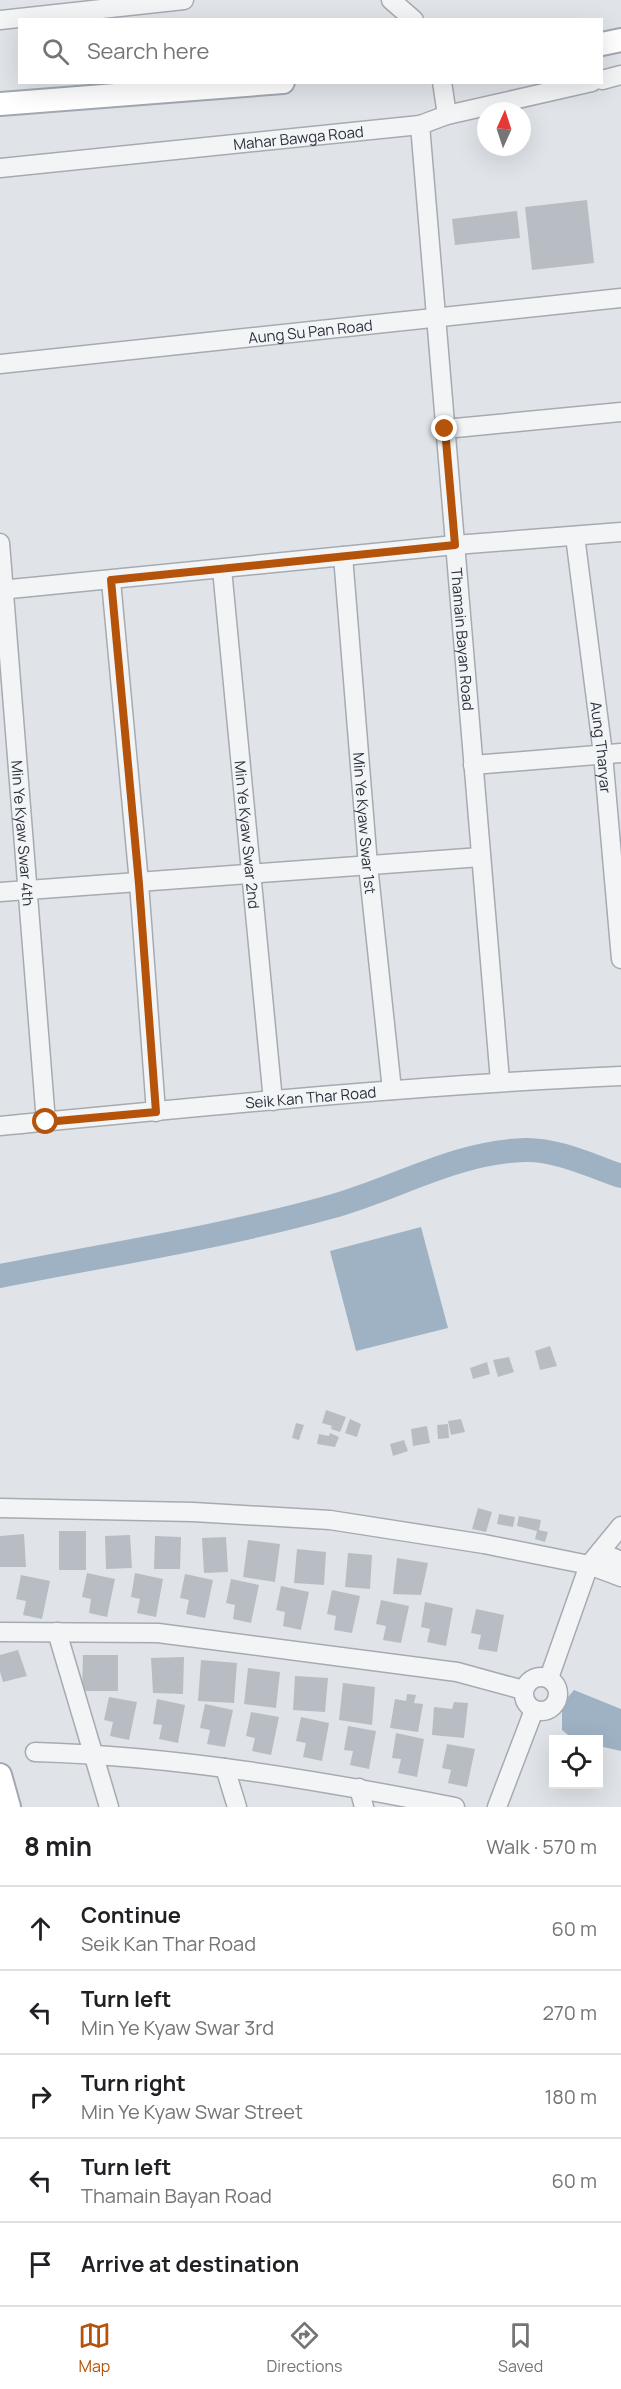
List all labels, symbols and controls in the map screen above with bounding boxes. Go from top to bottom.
search box [18,18,603,84]
icon: search [39,35,72,68]
text: Search here [87,36,209,66]
north arrow [477,102,531,156]
street label: Mahar Bawga Road [232,120,365,155]
street label: Aung Su Pan Road [247,314,374,348]
route end [431,415,457,441]
street label: Thamain Bayan Road [447,567,479,711]
street label: Aung Tharyar [586,700,617,795]
street label: Min Ye Kyaw Swar 1st [348,751,382,895]
street label: Min Ye Kyaw Swar 4th [7,759,39,907]
street label: Min Ye Kyaw Swar 2nd [230,760,265,910]
street label: Seik Kan Thar Road [244,1081,377,1113]
route start [32,1108,58,1134]
map controls [549,1735,603,1789]
button: locate [549,1735,603,1789]
text: 8 min [24,1828,92,1864]
text: Walk · 570 m [486,1833,597,1860]
text: Continue [81,1900,181,1930]
icon: ahead [24,1912,57,1945]
text: 60 m [551,1915,597,1942]
text: Seik Kan Thar Road [81,1930,256,1957]
text: Turn left [81,1984,171,2014]
icon: left [24,1996,57,2029]
text: 270 m [542,1999,597,2026]
text: Min Ye Kyaw Swar 3rd [81,2014,274,2041]
text: Turn right [81,2068,186,2098]
icon: right [24,2080,57,2113]
text: 180 m [544,2083,597,2110]
text: Min Ye Kyaw Swar Street [81,2098,303,2125]
text: Turn left [81,2152,171,2182]
icon: left [24,2164,57,2197]
text: 60 m [551,2167,597,2194]
text: Thamain Bayan Road [81,2182,272,2209]
icon: arrive [24,2248,57,2281]
text: Arrive at destination [81,2249,299,2279]
tab: Map [78,2319,111,2377]
tab: Directions [267,2319,342,2377]
tab: Saved [498,2319,543,2377]

